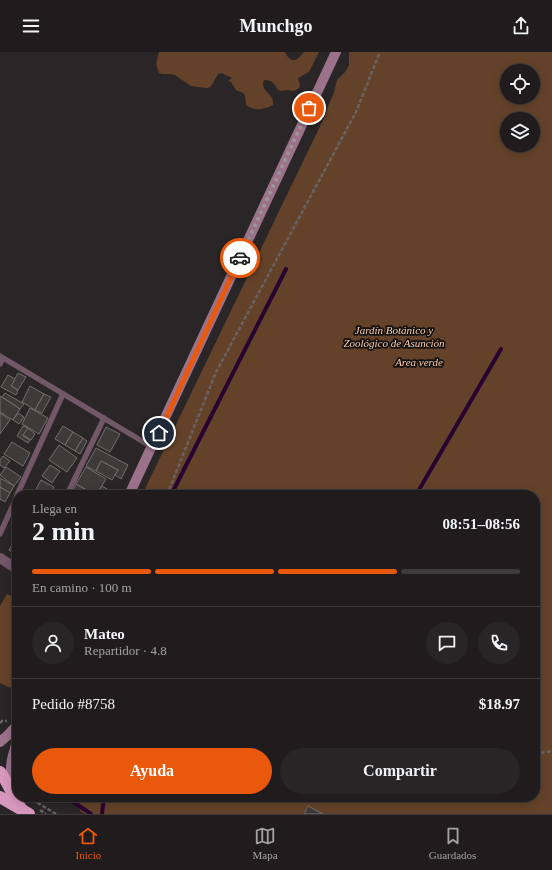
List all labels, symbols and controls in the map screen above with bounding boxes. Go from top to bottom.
icon: menu [20,15,42,37]
icon: share [510,15,532,37]
text: Munchgo [239,16,313,36]
map controls [500,64,540,152]
button: locate [500,64,540,104]
pin [292,91,326,125]
icon: bag [298,97,320,119]
button: layers [500,112,540,152]
courier [220,238,260,278]
icon: car [229,247,251,269]
park label: Jardín Botánico y Zoológico de Asunción [343,324,445,349]
park label: Area verde [394,356,443,368]
pin [142,416,176,450]
icon: home [148,422,170,444]
text: Llega en [32,501,77,516]
text: 08:51–08:56 [443,516,520,532]
text: 2 min [32,517,95,546]
text: En camino · 100 m [32,580,132,595]
button: person [32,622,74,664]
button: chat [426,622,468,664]
button: phone [478,622,520,664]
text: Mateo [84,626,125,642]
text: Repartidor · 4.8 [84,643,167,658]
text: Pedido #8758 [32,696,115,712]
text: $18.97 [479,696,520,712]
button: Ayuda [32,748,272,794]
button: Compartir [280,748,520,794]
tab: Inicio [76,825,101,861]
tab: Mapa [252,825,278,861]
tab: Guardados [429,825,476,861]

